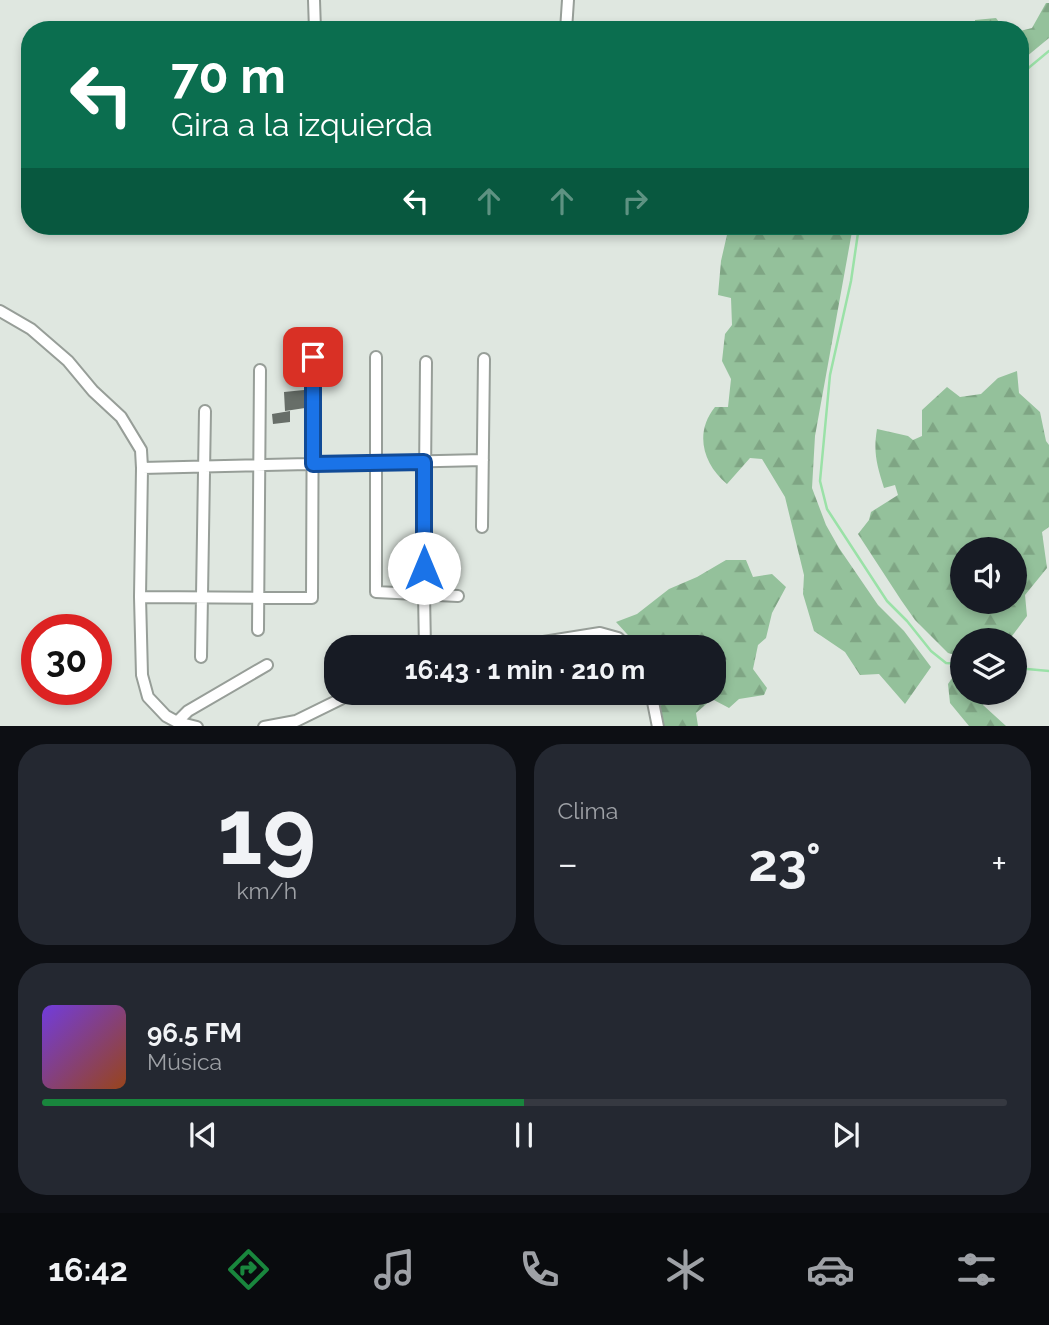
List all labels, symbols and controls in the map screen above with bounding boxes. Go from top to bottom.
text: 70 m [171,47,286,104]
icon: left [56,49,147,140]
text: Gira a la izquierda [171,106,433,143]
icon: left [397,182,435,220]
icon: ahead [470,182,508,220]
icon: ahead [543,182,581,220]
icon: right [616,182,654,220]
pin [283,327,343,387]
icon: arrive [294,338,332,376]
position arrow [387,531,461,605]
map controls [950,537,1027,705]
button: sound [950,537,1027,614]
speed limit sign: 30 [21,614,112,705]
button: layers [950,628,1027,705]
text: 16:43 · 1 min · 210 m [405,655,645,685]
text: 19 [217,778,316,885]
text: Clima [558,797,618,824]
text: 23° [748,832,821,893]
text: − [558,841,578,886]
text: + [991,841,1007,886]
text: km/h [236,877,297,904]
text: 96.5 FM [147,1018,242,1048]
text: Música [147,1048,222,1075]
icon: previous [184,1116,222,1154]
icon: pause [505,1116,543,1154]
icon: next [827,1116,865,1154]
icon: directions [224,1245,273,1294]
icon: music [370,1245,419,1294]
icon: phone [515,1245,564,1294]
icon: climate [661,1245,710,1294]
icon: car [806,1245,855,1294]
icon: filters [952,1245,1001,1294]
text: 16:42 [48,1251,128,1288]

